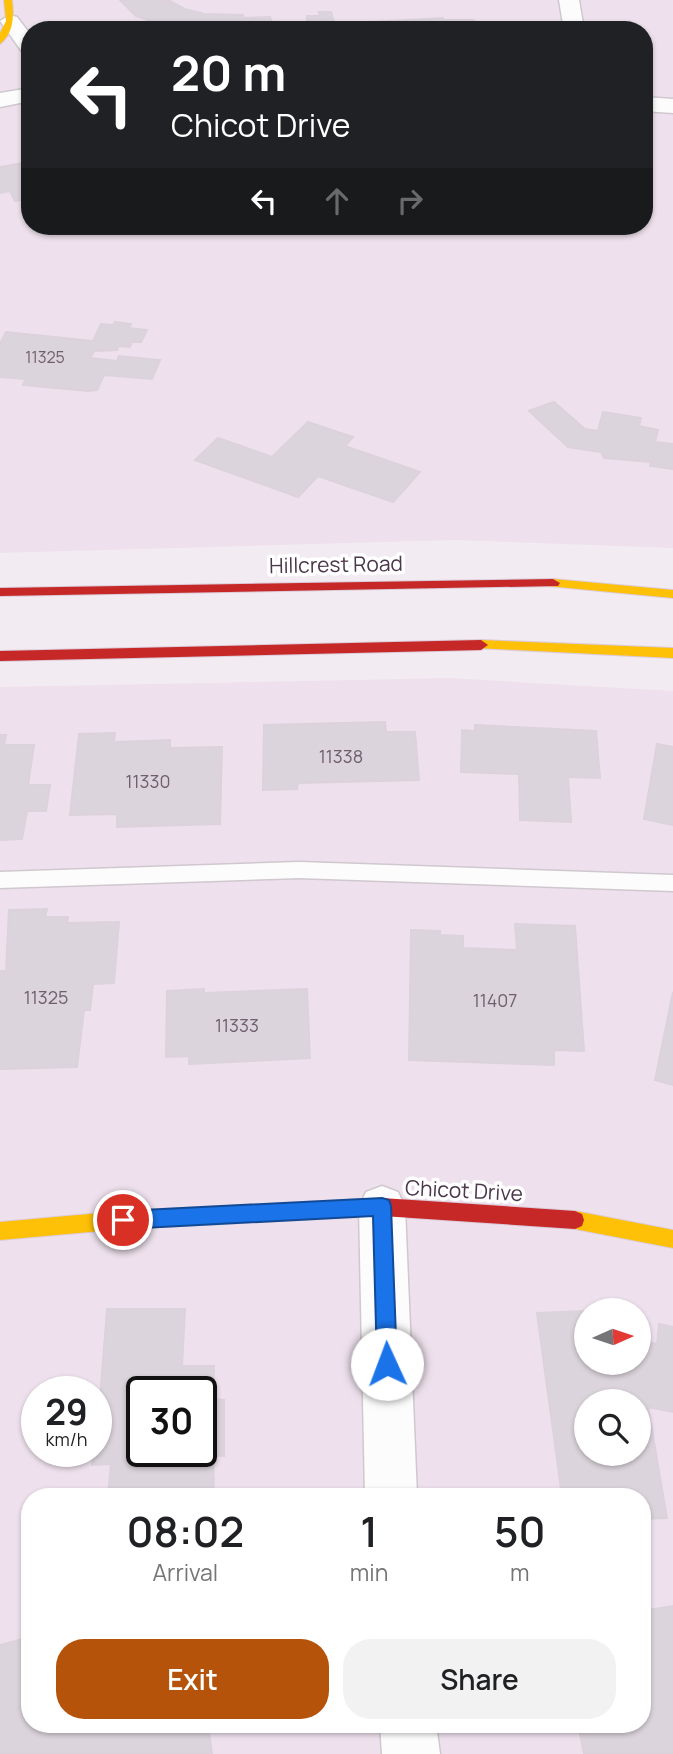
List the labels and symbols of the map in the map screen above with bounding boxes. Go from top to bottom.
house number: 11325 [25,346,65,368]
street label: Hillcrest Road [269,549,403,579]
house number: 11338 [319,744,363,768]
house number: 11330 [126,769,170,793]
house number: 11325 [24,985,68,1009]
house number: 11407 [473,988,517,1012]
house number: 11333 [215,1013,259,1037]
street label: Chicot Drive [404,1173,524,1207]
pin [93,1190,153,1250]
north arrow [574,1298,651,1376]
position arrow [350,1327,424,1401]
speed limit sign: 30 [126,1376,217,1467]

